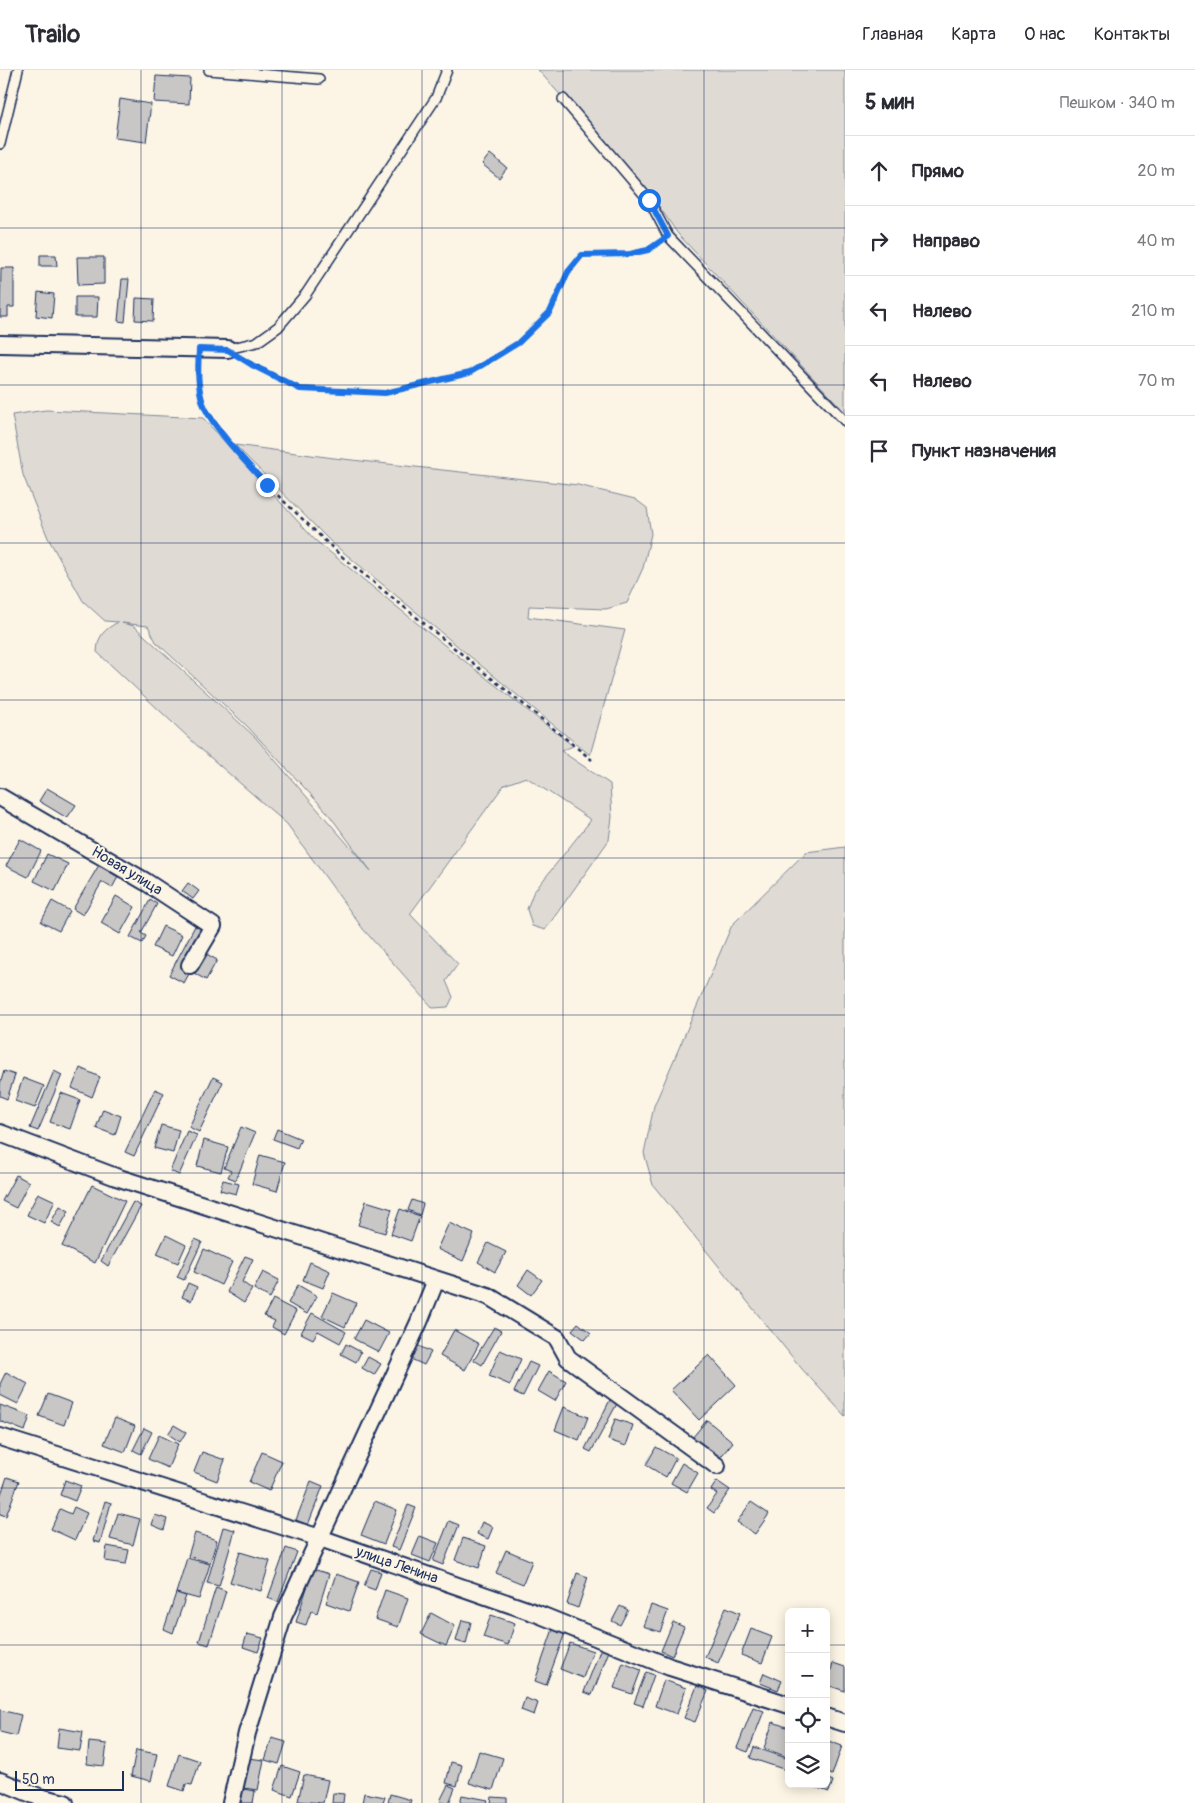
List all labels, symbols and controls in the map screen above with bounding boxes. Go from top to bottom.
text: Trailo [25,20,80,49]
text: Главная [862,23,923,46]
text: Карта [951,23,996,46]
text: О нас [1024,23,1066,46]
text: Контакты [1094,23,1170,46]
text: 5 мин [865,89,915,116]
text: Пешком · 340 m [1060,93,1175,113]
icon: ahead [865,157,893,185]
text: Прямо [912,159,964,183]
text: 20 m [1137,161,1175,181]
route start [638,189,661,212]
icon: right [865,227,893,255]
text: Направо [912,229,980,253]
text: 40 m [1137,231,1175,251]
icon: left [865,297,893,325]
text: Налево [912,299,972,323]
text: 210 m [1131,301,1175,321]
icon: left [865,367,893,395]
text: Налево [912,369,972,393]
text: 70 m [1138,371,1175,391]
icon: arrive [865,437,893,465]
text: Пункт назначения [912,439,1056,463]
route end [256,474,279,497]
street label: Новая улица [88,842,166,900]
street label: улица Ленина [352,1542,441,1588]
map controls [785,1608,830,1788]
button: + [785,1608,830,1653]
button: − [785,1653,830,1698]
button: locate [785,1698,830,1743]
button: layers [785,1743,830,1788]
scale bar [15,1768,124,1791]
text: 50 m [22,1771,55,1788]

